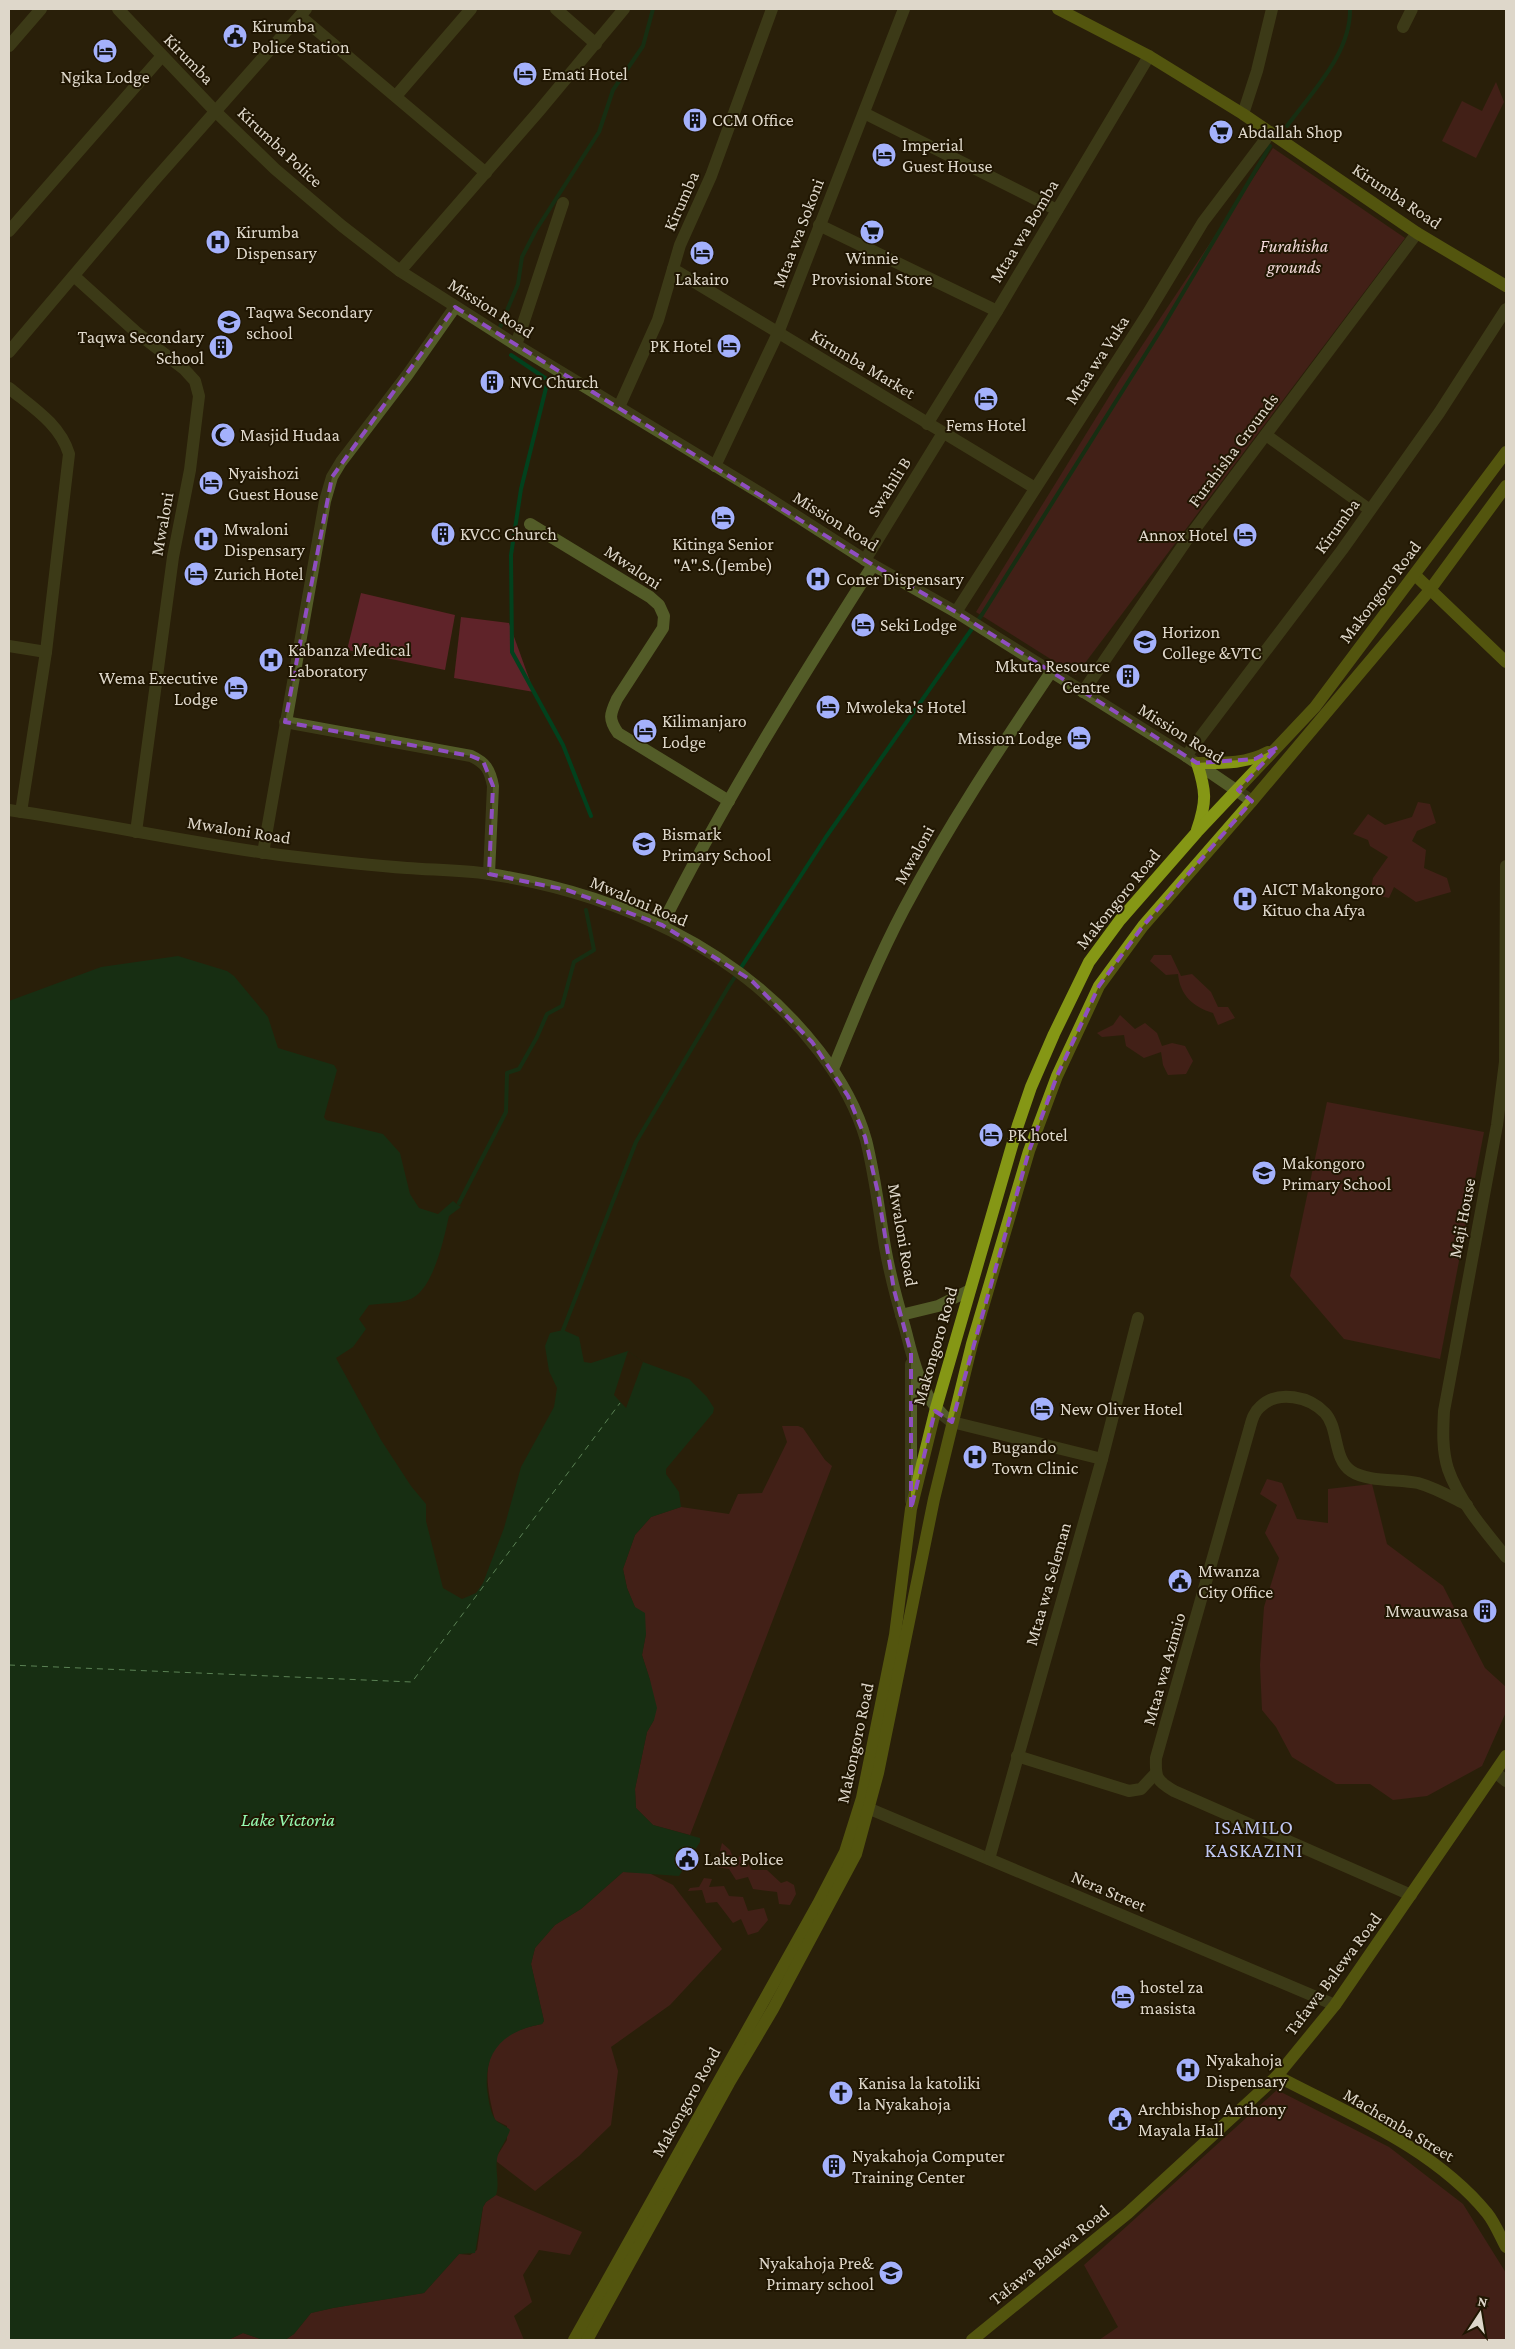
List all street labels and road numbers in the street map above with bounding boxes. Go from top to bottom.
street label: Kirumba [160,29,218,89]
street label: Kirumba Police [233,103,327,191]
street label: Kirumba Road [1349,159,1446,233]
street label: Kirumba [659,168,703,234]
street label: Mtaa wa Sokoni [768,176,828,290]
street label: Mtaa wa Bomba [985,176,1063,286]
street label: Mission Road [445,274,538,342]
street label: Mtaa wa Vuka [1061,312,1133,408]
street label: Kirumba Market [807,325,920,404]
street label: Furahisha Grounds [1184,389,1282,511]
street label: Swahili B [863,453,915,521]
street label: Mission Road [790,487,883,555]
street label: Mwaloni [147,490,177,557]
street label: Kirumba [1310,495,1364,557]
street label: Makongoro Road [1335,537,1425,647]
street label: Mwaloni [601,541,666,593]
street label: Mission Road [1135,699,1228,767]
street label: Mwaloni Road [186,812,293,848]
street label: Mwaloni [890,822,938,888]
street label: Makongoro Road [1072,845,1165,953]
street label: Mwaloni Road [587,871,691,931]
street label: Maji House [1444,1176,1481,1260]
street label: Mwaloni Road [884,1182,922,1289]
street label: Makongoro Road [908,1284,962,1408]
street label: Mtaa wa Seleman [1021,1520,1075,1648]
street label: Mtaa wa Azimio [1138,1610,1190,1728]
street label: Makongoro Road [832,1680,878,1805]
street label: Nera Street [1068,1866,1150,1916]
street label: Tafawa Balewa Road [1280,1908,1386,2039]
street label: Makongoro Road [648,2043,725,2161]
street label: Machemba Street [1340,2084,1459,2167]
street label: Tafawa Balewa Road [985,2200,1113,2309]

